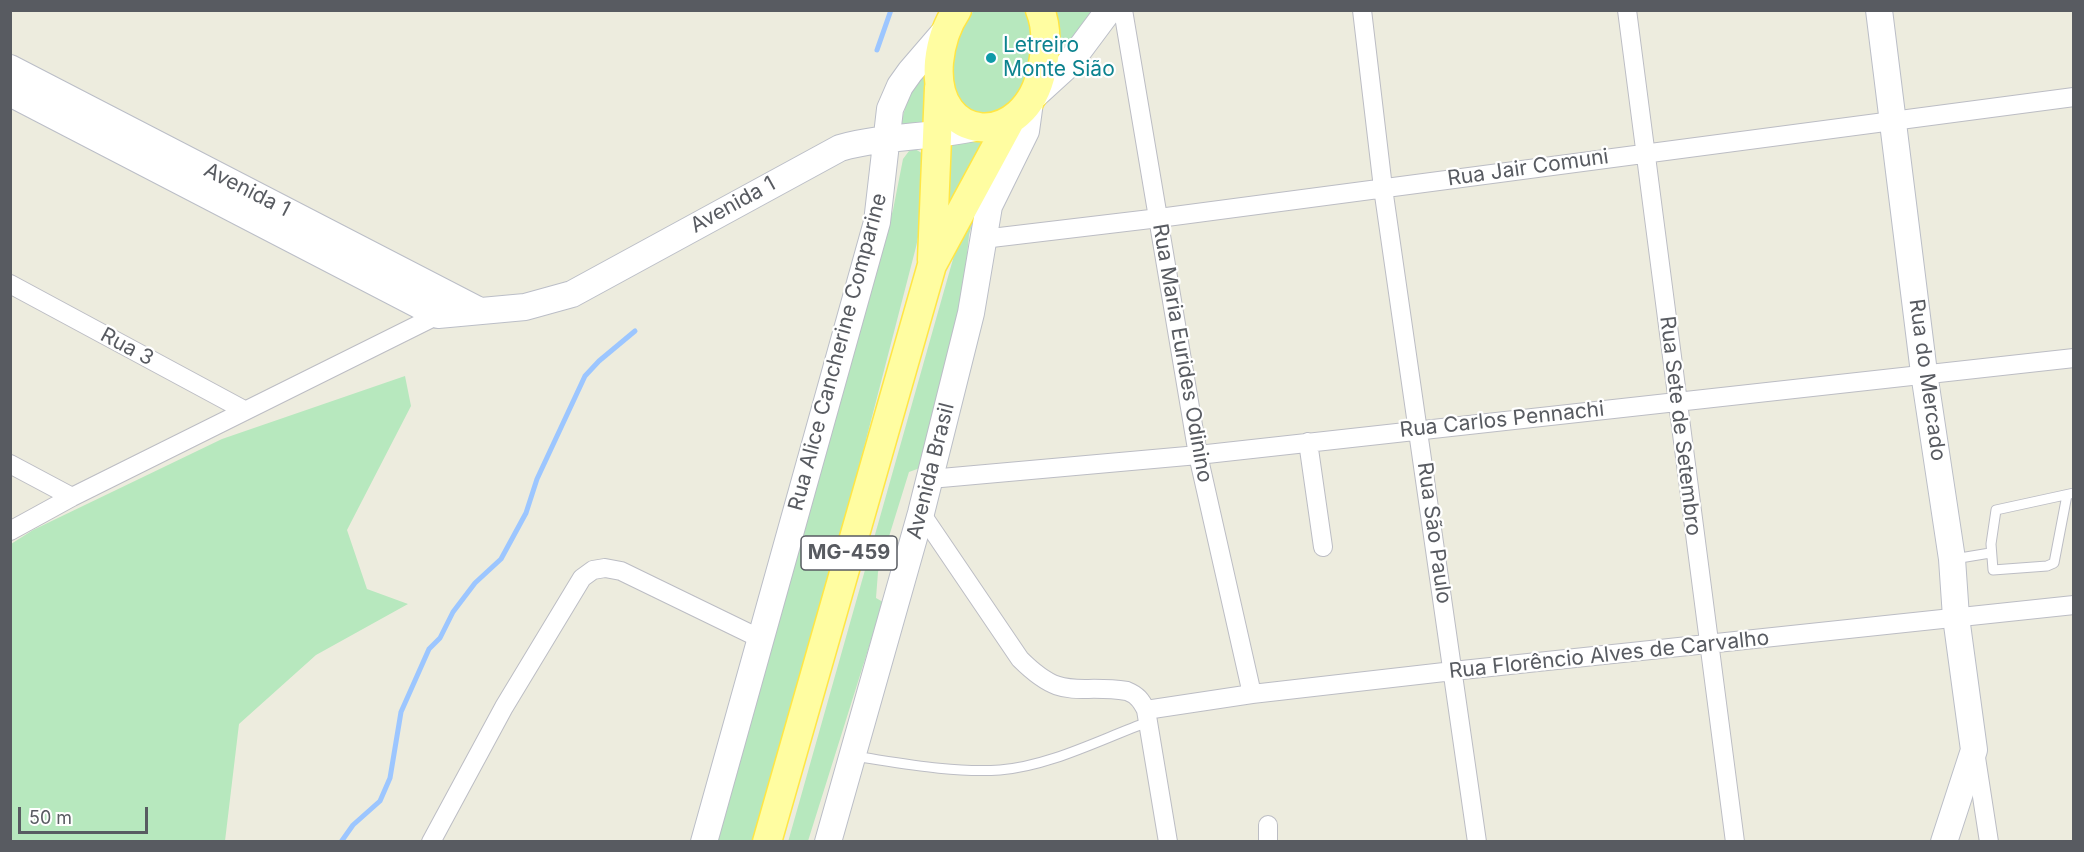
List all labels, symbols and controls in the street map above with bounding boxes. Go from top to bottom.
place label: Letreiro Monte Sião [1003,33,1115,83]
marker: Letreiro Monte Sião [984,51,998,65]
street label: Rua Jair Comuni [1446,144,1610,192]
street label: Avenida 1 [200,158,294,222]
street label: Avenida 1 [686,171,780,239]
street label: Rua Alice Cancherine Comparine [783,190,893,514]
street label: Rua Maria Eurides Odinino [1147,222,1217,484]
street label: Rua do Mercado [1903,297,1951,463]
street label: Rua Sete de Setembro [1654,315,1706,537]
street label: Rua 3 [96,323,158,371]
street label: Rua Carlos Pennachi [1399,397,1605,443]
street label: Avenida Brasil [902,400,960,542]
street label: Rua São Paulo [1412,461,1456,605]
road number: MG-459 [801,536,897,570]
street label: Rua Florêncio Alves de Carvalho [1448,626,1770,684]
scale bar [21,795,152,833]
text: 50 m [29,807,72,828]

